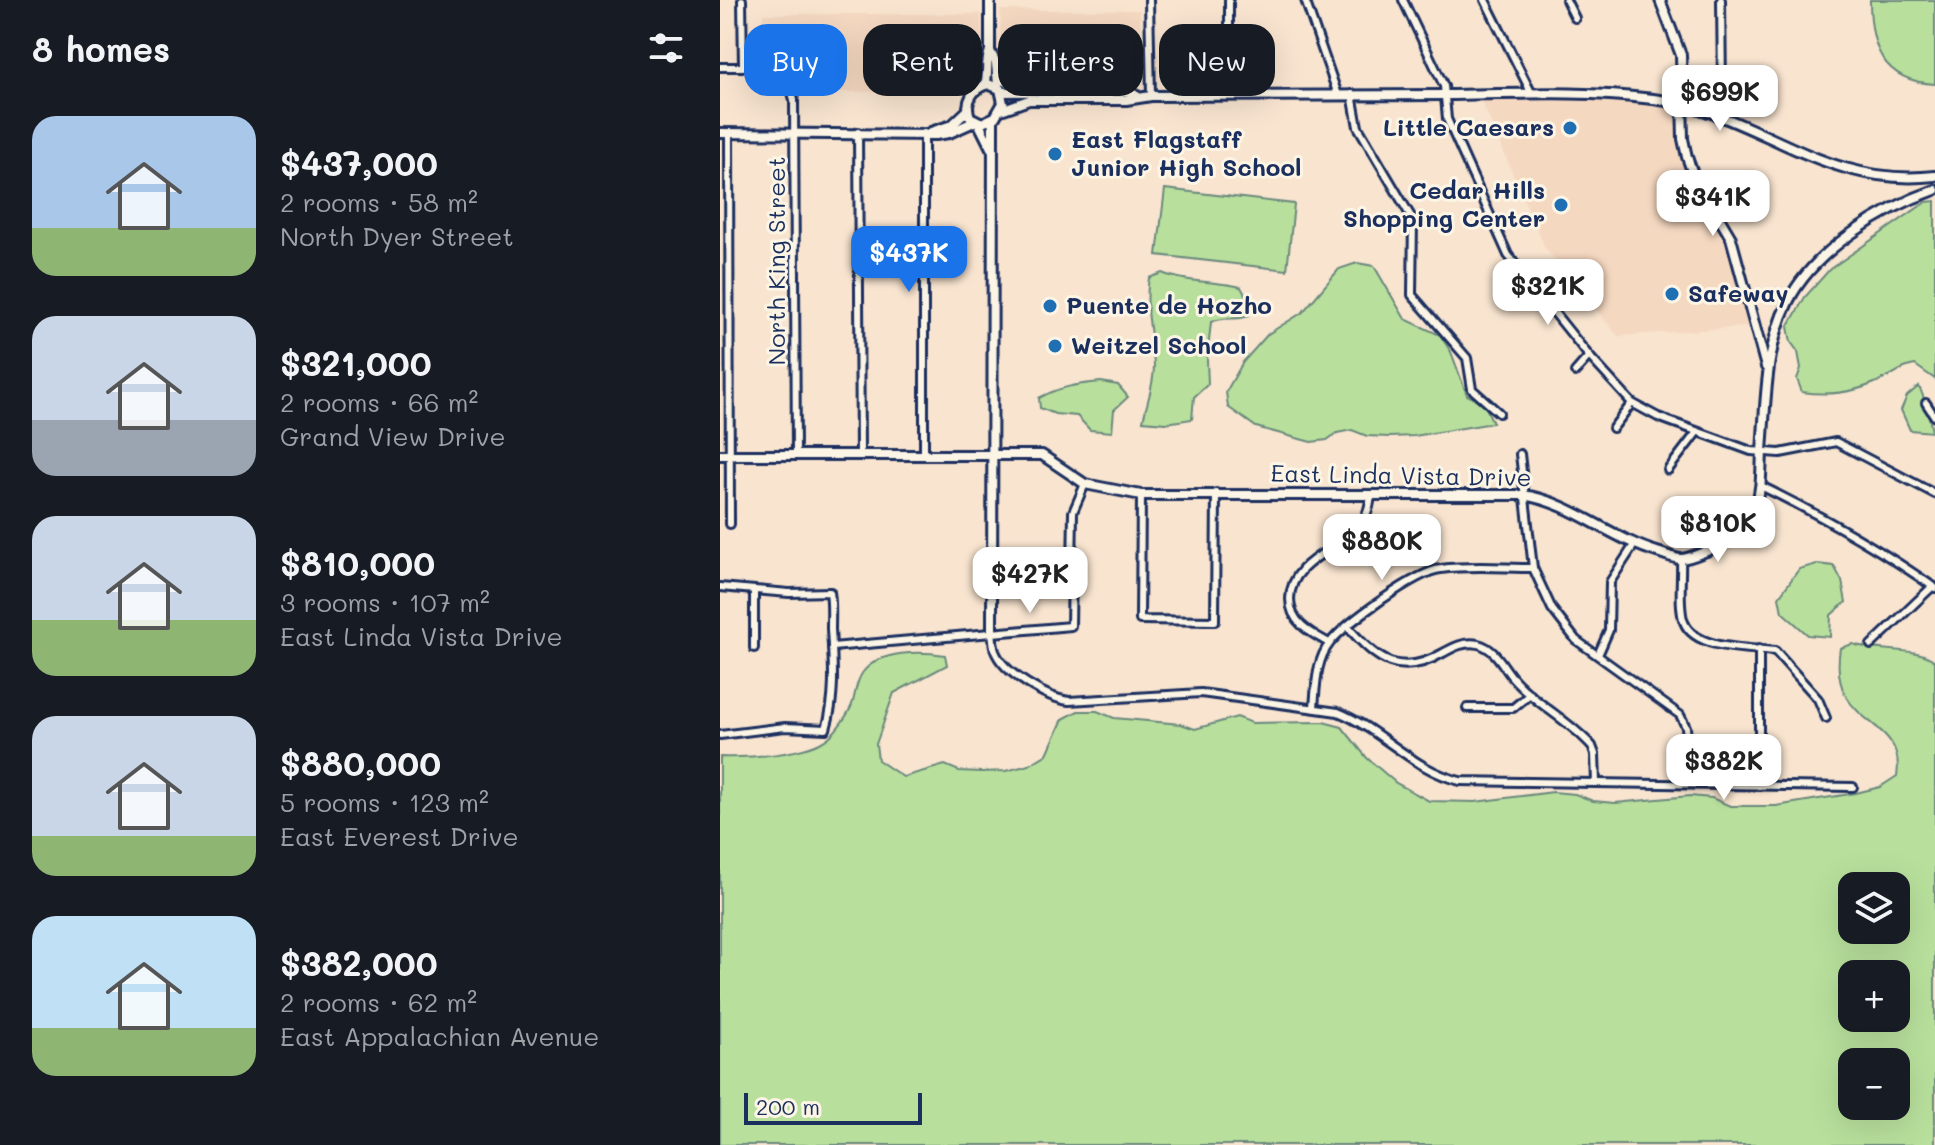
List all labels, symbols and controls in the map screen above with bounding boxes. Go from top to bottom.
chip: Buy [744,24,847,96]
chip: Rent [863,24,982,96]
chip: Filters [998,24,1143,96]
chip: New [1159,24,1275,96]
text: 8 homes [32,26,170,71]
icon: filters [644,26,688,70]
pin: $699K [1664,65,1776,133]
text: $699K [1680,74,1760,108]
place label: Little Caesars [1383,111,1554,142]
marker: Little Caesars [1561,119,1579,137]
place label: East Flagstaff Junior High School [1071,123,1301,182]
text: $437,000 [280,140,438,185]
marker: East Flagstaff Junior High School [1046,145,1064,163]
icon: home [96,148,192,244]
street label: North King Street [760,157,791,365]
pin: $341K [1657,170,1769,238]
place label: Cedar Hills Shopping Center [1343,174,1545,233]
text: $341K [1675,179,1751,213]
text: 2 rooms · 58 m² [280,185,478,219]
marker: Cedar Hills Shopping Center [1552,196,1570,214]
text: North Dyer Street [280,219,514,253]
pin: $437K [853,226,965,294]
text: $437K [869,235,949,269]
pin: $321K [1492,259,1604,327]
text: $321K [1511,268,1585,302]
place label: Safeway [1688,277,1789,308]
marker: Safeway [1663,285,1681,303]
place label: Puente de Hozho [1066,289,1272,320]
marker: Puente de Hozho [1041,297,1059,315]
place label: Weitzel School [1071,329,1246,360]
marker: Weitzel School [1046,337,1064,355]
text: $321,000 [280,340,432,385]
icon: home [96,348,192,444]
text: 2 rooms · 66 m² [280,385,478,419]
text: Grand View Drive [280,419,506,453]
street label: East Linda Vista Drive [1270,457,1532,492]
pin: $810K [1662,496,1774,564]
text: $810K [1679,505,1757,539]
pin: $880K [1326,514,1438,582]
text: $880K [1341,523,1423,557]
text: $810,000 [280,540,435,585]
pin: $427K [974,547,1086,615]
icon: home [96,548,192,644]
text: $427K [991,556,1069,590]
text: 3 rooms · 107 m² [280,585,490,619]
text: East Linda Vista Drive [280,619,563,653]
pin: $382K [1668,734,1780,802]
text: $880,000 [280,740,441,785]
text: $382K [1684,743,1764,777]
icon: home [96,748,192,844]
text: 5 rooms · 123 m² [280,785,489,819]
text: East Everest Drive [280,819,519,853]
map controls [1838,872,1910,1120]
button: layers [1838,872,1910,944]
text: $382,000 [280,940,438,985]
icon: home [96,948,192,1044]
button: + [1838,960,1910,1032]
text: 2 rooms · 62 m² [280,985,477,1019]
text: East Appalachian Avenue [280,1019,599,1053]
button: − [1838,1048,1910,1120]
scale bar [744,1089,922,1125]
text: 200 m [756,1092,820,1121]

